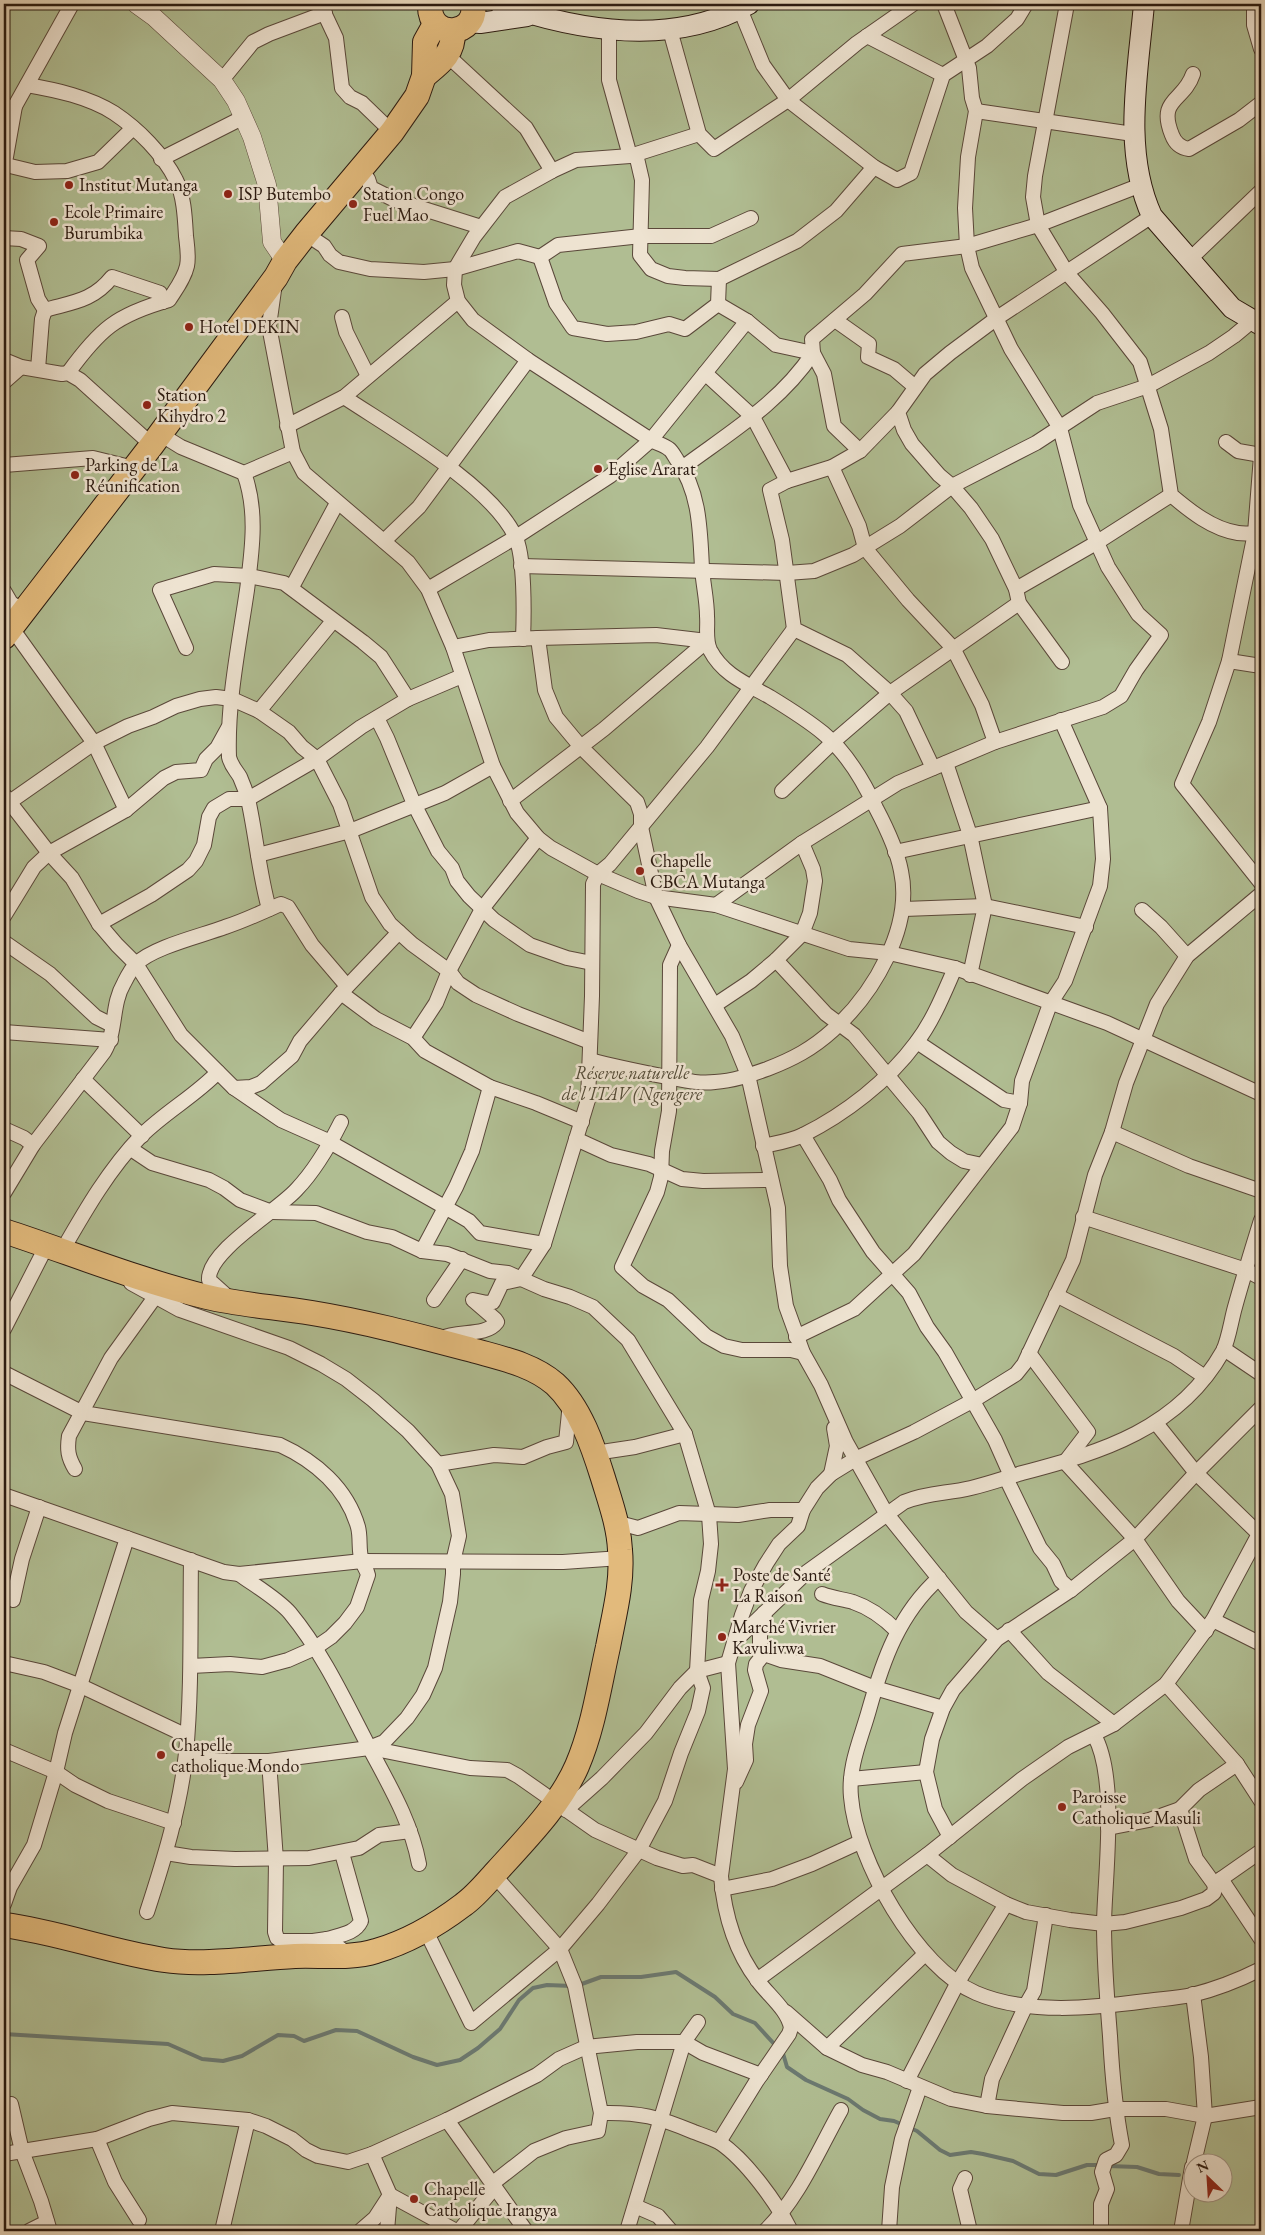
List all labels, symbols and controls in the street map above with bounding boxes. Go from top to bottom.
place label: Institut Mutanga [79,173,199,196]
marker: Institut Mutanga [63,179,75,191]
place label: ISP Butembo [238,182,331,205]
place label: Station Congo Fuel Mao [363,182,464,226]
marker: ISP Butembo [222,188,234,200]
marker: Station Congo Fuel Mao [347,198,359,210]
place label: Ecole Primaire Burumbika [64,200,163,244]
marker: Ecole Primaire Burumbika [48,216,60,228]
place label: Hotel DEKIN [199,315,300,338]
marker: Hotel DEKIN [183,321,195,333]
place label: Station Kihydro 2 [157,383,226,427]
marker: Station Kihydro 2 [141,399,153,411]
place label: Parking de La Réunification [85,453,181,497]
place label: Eglise Ararat [608,457,696,480]
marker: Eglise Ararat [592,463,604,475]
marker: Parking de La Réunification [69,469,81,481]
place label: Chapelle CBCA Mutanga [650,849,766,893]
marker: Chapelle CBCA Mutanga [634,865,646,877]
park label: Réserve naturelle de l'ITAV (Ngengere [562,1061,703,1106]
place label: Poste de Santé La Raison [733,1563,831,1607]
marker: Poste de Santé La Raison [715,1578,729,1592]
place label: Marché Vivrier Kavulivwa [732,1615,836,1659]
marker: Marché Vivrier Kavulivwa [716,1631,728,1643]
place label: Chapelle catholique Mondo [171,1733,299,1777]
marker: Chapelle catholique Mondo [155,1749,167,1761]
place label: Paroisse Catholique Masuli [1072,1785,1201,1829]
marker: Paroisse Catholique Masuli [1056,1801,1068,1813]
north arrow [1182,2152,1232,2202]
text: N [1194,2155,1212,2177]
place label: Chapelle Catholique Irangya [424,2177,558,2221]
marker: Chapelle Catholique Irangya [408,2193,420,2205]

